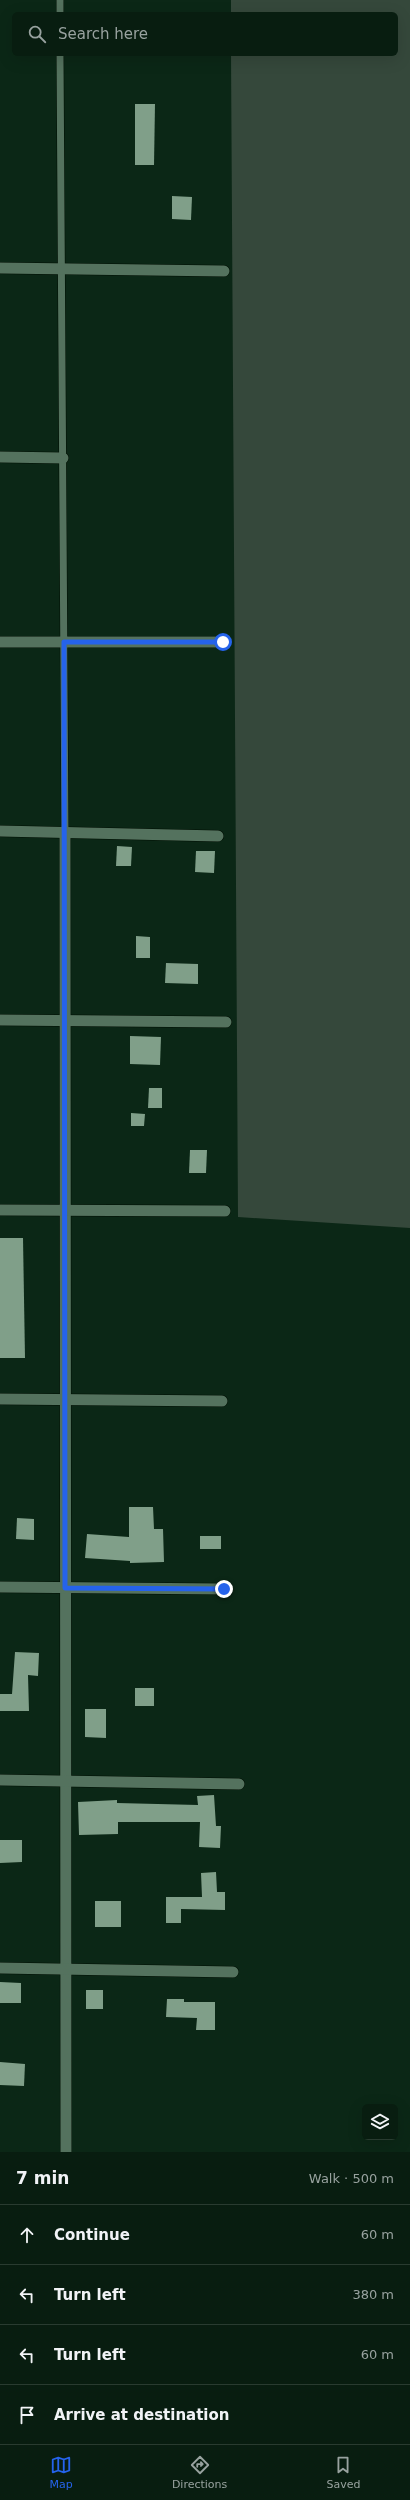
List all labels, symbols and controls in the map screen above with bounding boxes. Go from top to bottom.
search box [12,12,398,56]
icon: search [26,23,48,45]
text: Search here [58,25,148,43]
route start [214,633,232,651]
route end [215,1580,233,1598]
map controls [362,2104,398,2140]
button: layers [362,2104,398,2140]
text: 7 min [16,2168,69,2188]
text: Walk · 500 m [309,2171,394,2186]
icon: ahead [16,2224,38,2246]
text: Continue [54,2226,130,2244]
text: 60 m [361,2227,394,2242]
icon: left [16,2284,38,2306]
text: Turn left [54,2286,126,2304]
text: 380 m [352,2287,394,2302]
icon: left [16,2344,38,2366]
text: Turn left [54,2346,126,2364]
text: 60 m [361,2347,394,2362]
icon: arrive [16,2404,38,2426]
text: Arrive at destination [54,2406,229,2424]
tab: Map [50,2454,73,2491]
tab: Directions [172,2454,227,2491]
tab: Saved [326,2454,360,2491]

